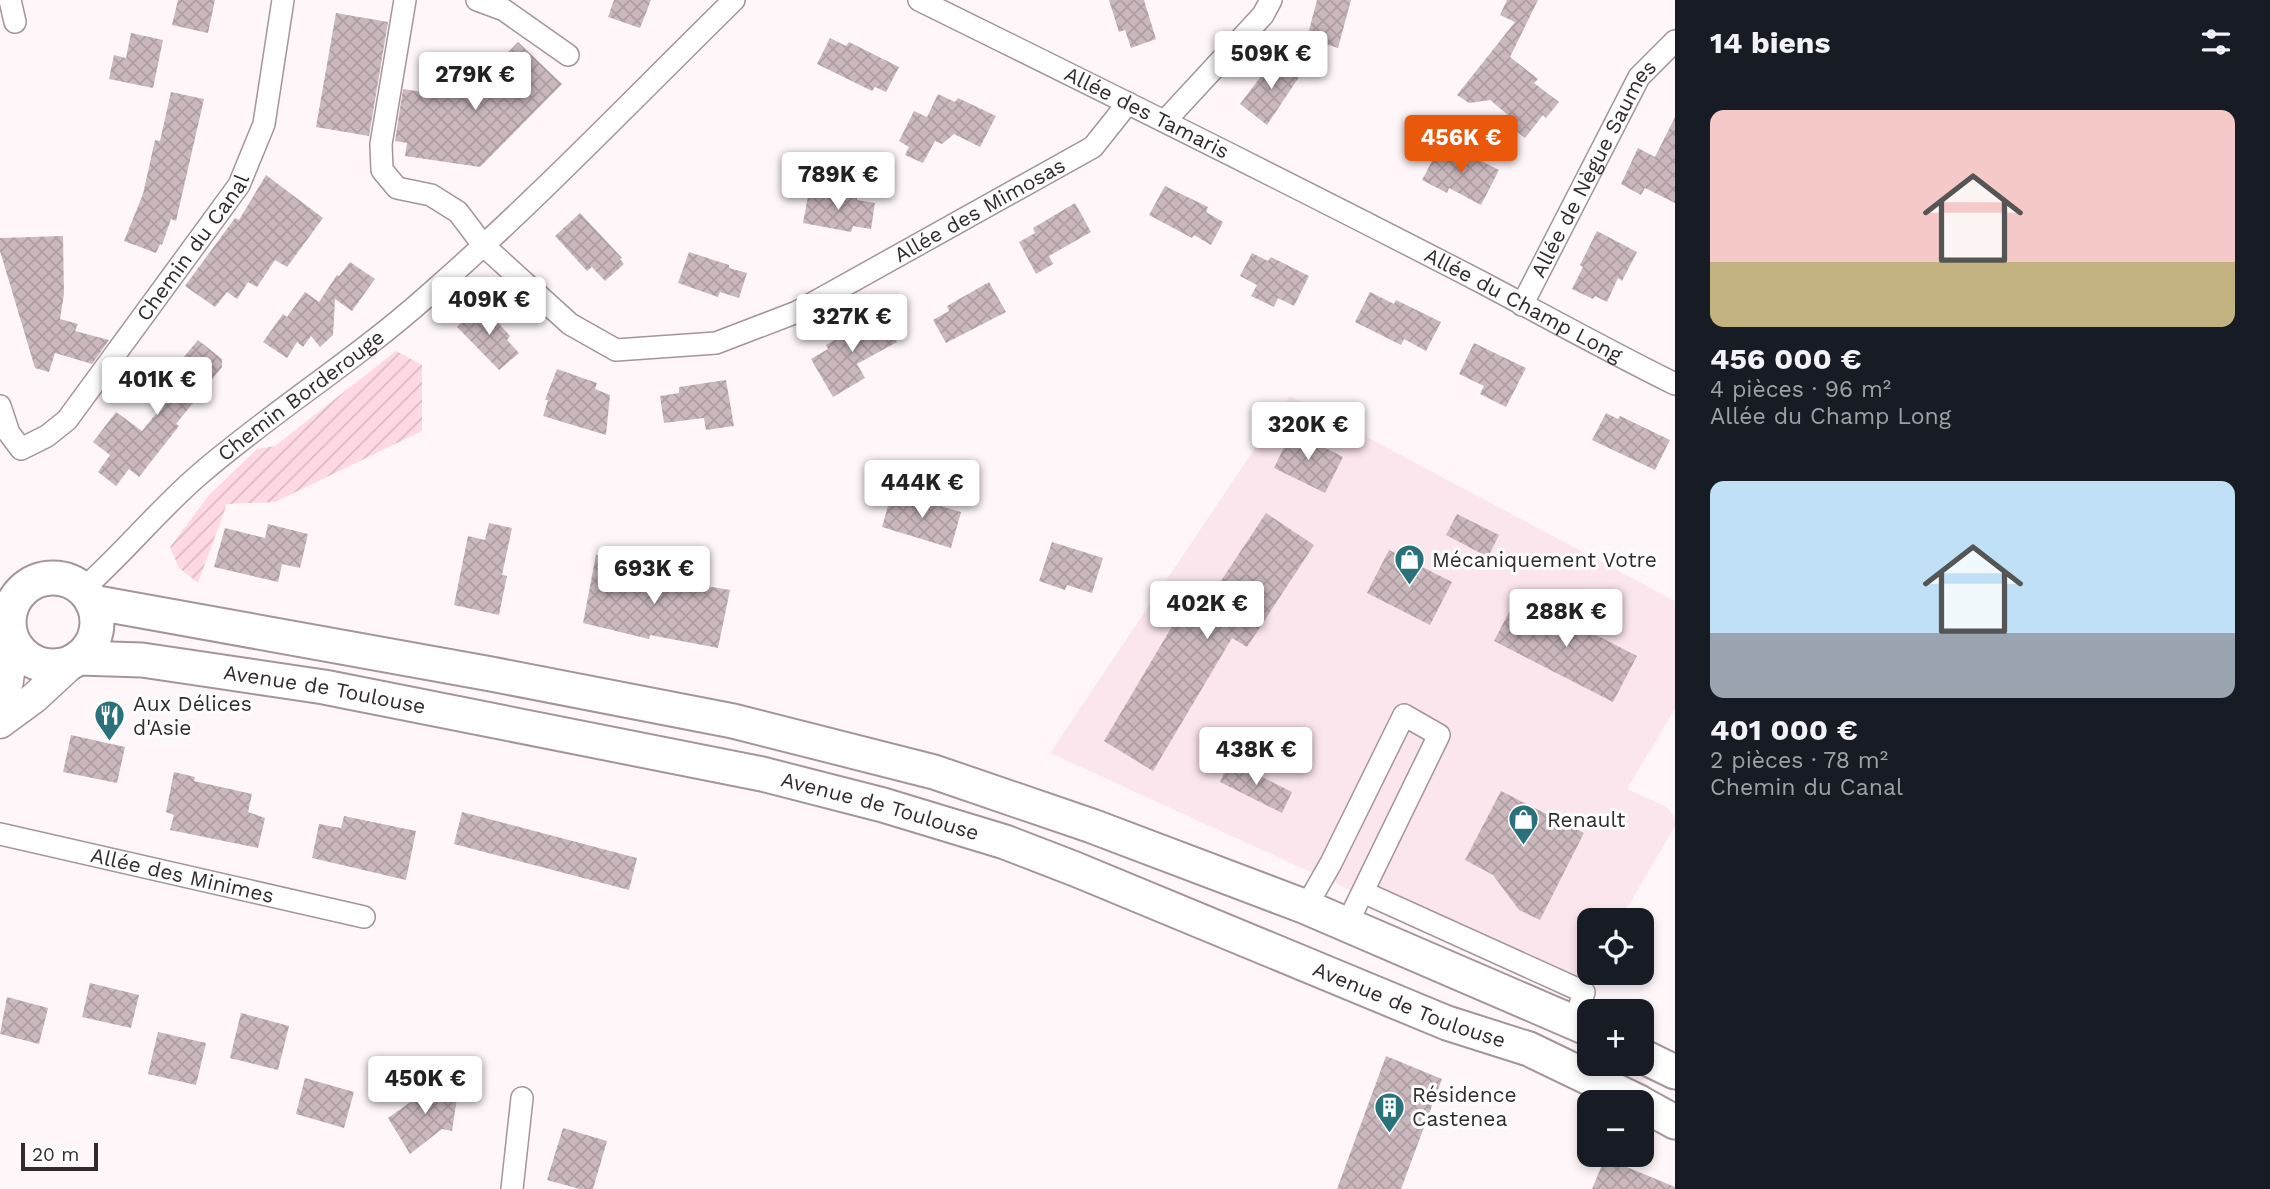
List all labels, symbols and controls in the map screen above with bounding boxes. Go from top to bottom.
icon: filters [2197,23,2235,61]
text: 14 biens [1710,25,1830,60]
pin: 509K € [1214,32,1328,91]
text: 509K € [1231,40,1311,67]
pin: 279K € [418,52,532,112]
street label: Allée de Nègue Saumes [1525,54,1661,281]
text: 279K € [435,61,515,88]
street label: Allée des Tamaris [1060,61,1233,164]
pin: 456K € [1404,116,1518,175]
text: 456K € [1421,124,1501,151]
pin: 789K € [781,152,895,212]
street label: Allée des Mimosas [890,152,1069,267]
icon: home [1910,155,2036,281]
text: 789K € [798,161,878,188]
street label: Chemin du Canal [131,170,254,326]
street label: Allée du Champ Long [1421,242,1627,367]
pin: 409K € [432,278,546,337]
text: 409K € [448,286,530,313]
pin: 327K € [795,294,909,354]
text: 327K € [812,303,892,330]
street label: Chemin Borderouge [212,324,389,466]
text: 456 000 € [1710,341,1862,376]
pin: 401K € [100,358,214,417]
text: 401K € [118,366,196,393]
text: 4 pièces · 96 m² [1710,376,1891,403]
pin: 320K € [1251,402,1365,462]
text: Allée du Champ Long [1710,403,1951,430]
text: 320K € [1268,411,1348,438]
pin: 444K € [865,461,979,520]
text: 444K € [880,469,964,496]
icon: home [1910,526,2036,652]
shop icon: Mécaniquement Votre [1392,543,1426,587]
pin: 693K € [597,546,711,606]
place label: Mécaniquement Votre [1432,547,1657,572]
text: 693K € [614,555,694,582]
pin: 402K € [1150,582,1264,641]
text: 402K € [1166,590,1248,617]
pin: 288K € [1509,590,1623,649]
text: 288K € [1525,598,1607,625]
street label: Avenue de Toulouse [222,659,428,719]
place label: Aux Délices d'Asie [133,691,252,740]
restaurant icon: Aux Délices d'Asie [93,699,127,743]
text: 401 000 € [1710,712,1858,747]
pin: 438K € [1199,728,1313,787]
text: 438K € [1215,736,1297,763]
text: 2 pièces · 78 m² [1710,747,1888,774]
street label: Avenue de Toulouse [779,766,982,845]
text: Chemin du Canal [1710,774,1903,801]
shop icon: Renault [1507,803,1541,847]
place label: Renault [1547,807,1626,832]
street label: Allée des Minimes [88,842,276,908]
map controls [1577,908,1654,1167]
button: locate [1577,908,1654,985]
street label: Avenue de Toulouse [1309,956,1509,1053]
button: + [1577,999,1654,1076]
pin: 450K € [368,1056,482,1116]
text: 450K € [384,1065,466,1092]
place label: Résidence Castenea [1412,1082,1517,1131]
building icon: Résidence Castenea [1372,1090,1406,1134]
button: − [1577,1090,1654,1167]
scale bar [21,1140,98,1172]
text: 20 m [32,1143,79,1166]

